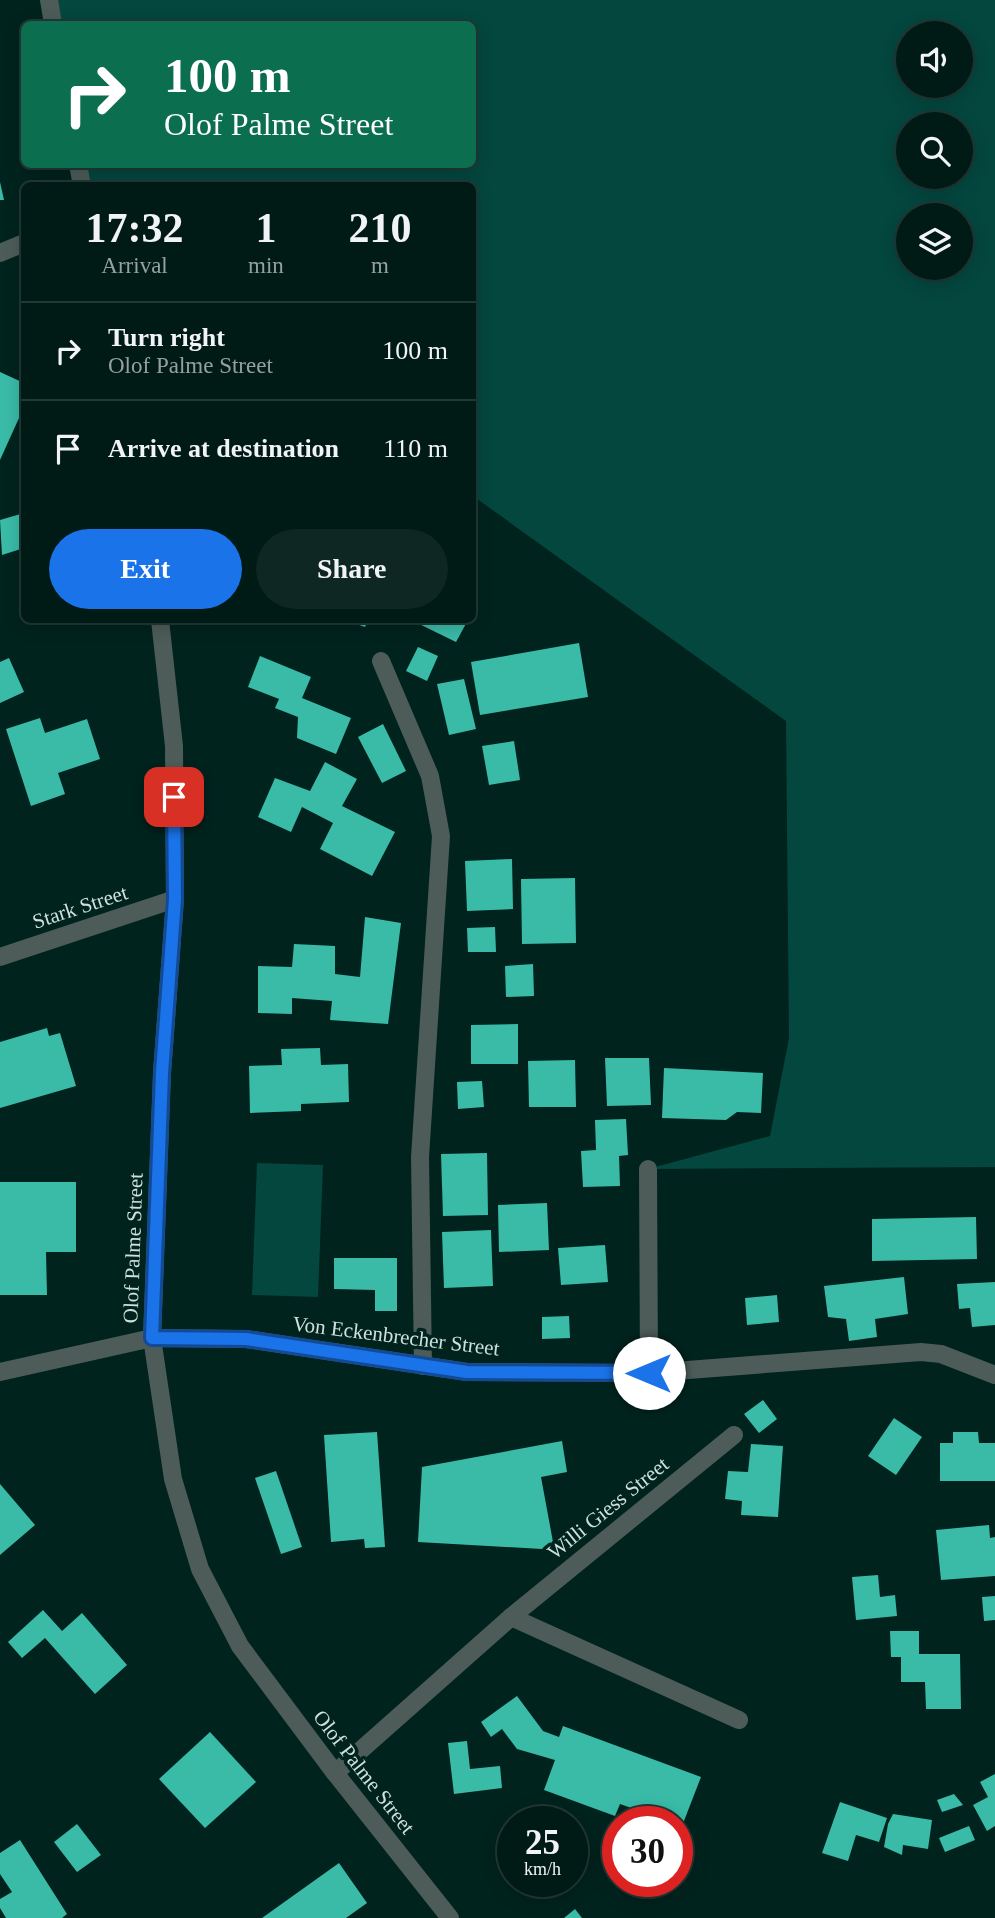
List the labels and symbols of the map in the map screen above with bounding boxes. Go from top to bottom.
pin [144,767,204,827]
street label: Stark Street [29,880,131,934]
street label: Olof Palme Street [118,1172,148,1324]
street label: Von Eckenbrecher Street [291,1311,501,1361]
position arrow [612,1336,686,1410]
street label: Willi Giess Street [543,1452,673,1564]
street label: Olof Palme Street [308,1705,420,1839]
speed limit sign: 30 [602,1806,693,1897]

